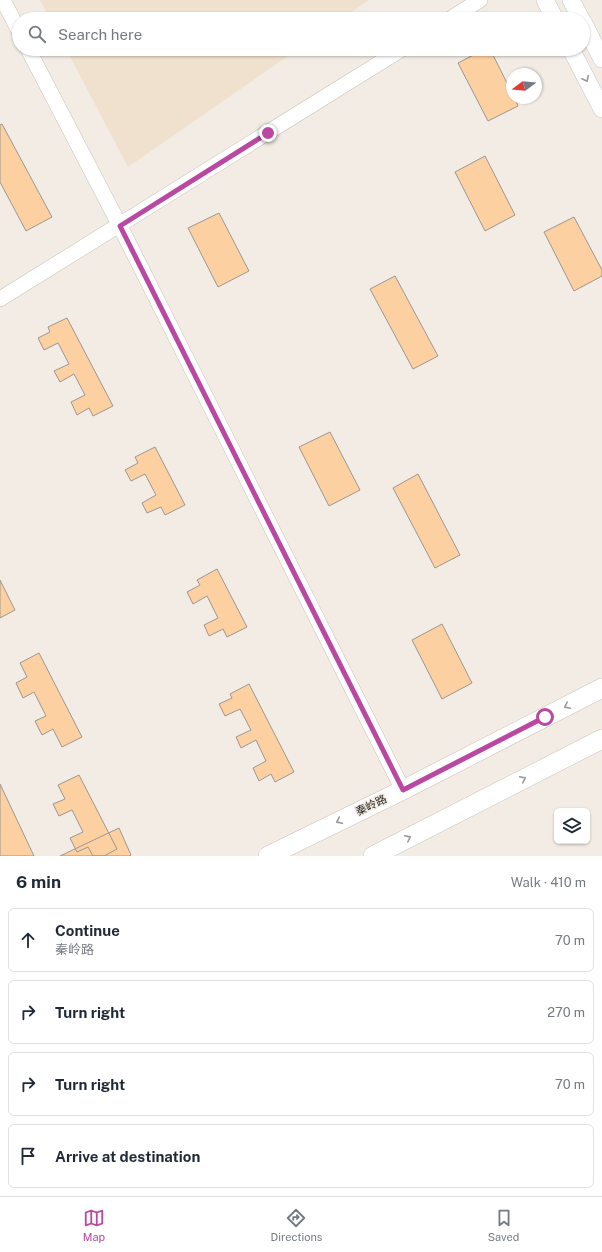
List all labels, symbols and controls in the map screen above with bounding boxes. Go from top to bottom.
search box [12,12,590,56]
icon: search [26,23,48,45]
text: Search here [58,26,142,43]
north arrow [506,68,542,104]
one-way arrow [582,75,589,82]
route end [259,124,277,142]
one-way arrow [564,701,571,708]
route start [536,708,554,726]
one-way arrow [519,776,527,784]
street label: 秦岭路 [354,792,388,818]
map controls [554,808,590,844]
button: layers [554,808,590,844]
one-way arrow [336,816,343,824]
one-way arrow [403,835,411,843]
text: 6 min [16,872,61,892]
text: Walk · 410 m [511,875,586,890]
text: Continue [55,922,120,939]
icon: ahead [17,929,39,951]
text: 70 m [555,933,585,948]
text: 秦岭路 [55,942,94,957]
icon: right [17,1001,39,1023]
text: Turn right [55,1004,125,1021]
text: 270 m [547,1005,585,1020]
icon: right [17,1073,39,1095]
text: Turn right [55,1076,125,1093]
text: 70 m [555,1077,585,1092]
icon: arrive [17,1145,39,1167]
text: Arrive at destination [55,1148,200,1165]
tab: Map [83,1207,105,1243]
tab: Directions [271,1207,322,1243]
tab: Saved [488,1207,519,1243]

